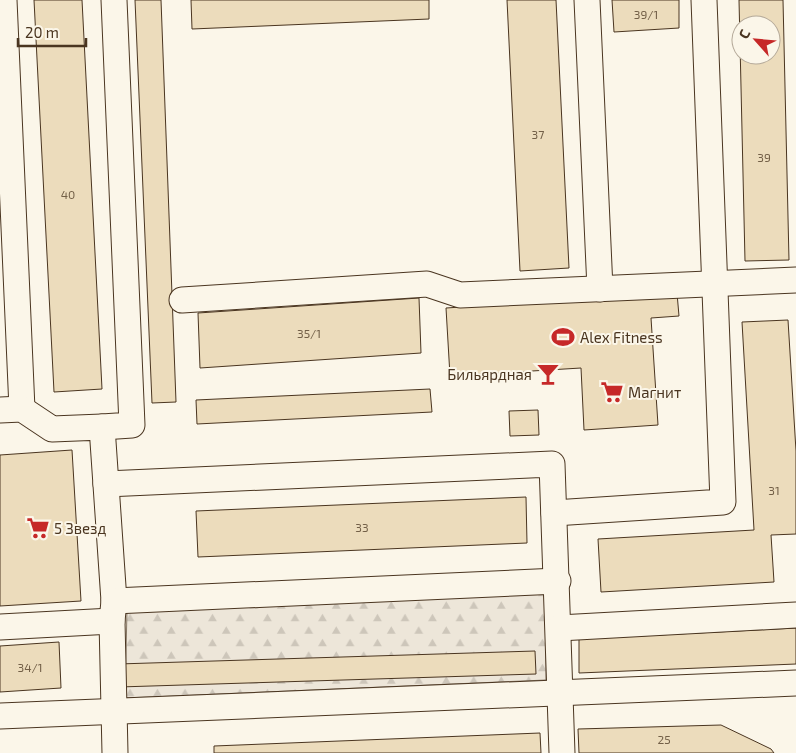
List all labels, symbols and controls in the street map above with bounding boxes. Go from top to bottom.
house number: 39/1 [634,7,658,21]
scale bar [18,15,85,47]
north arrow [731,15,781,65]
text: 20 m [25,23,59,41]
text: С [735,26,753,41]
house number: 37 [532,127,544,141]
house number: 39 [757,150,771,164]
house number: 40 [61,187,75,201]
sports icon: Alex Fitness [550,324,576,350]
house number: 35/1 [297,326,321,340]
place label: Alex Fitness [580,328,663,346]
bar icon: Бильярдная [535,361,561,387]
place label: Бильярдная [447,365,532,383]
supermarket icon: Магнит [599,379,625,405]
place label: Магнит [628,383,681,401]
house number: 31 [768,483,780,497]
supermarket icon: 5 Звезд [25,515,51,541]
place label: 5 Звезд [54,519,106,537]
house number: 33 [355,520,369,534]
house number: 34/1 [17,660,43,674]
house number: 25 [657,732,671,746]

